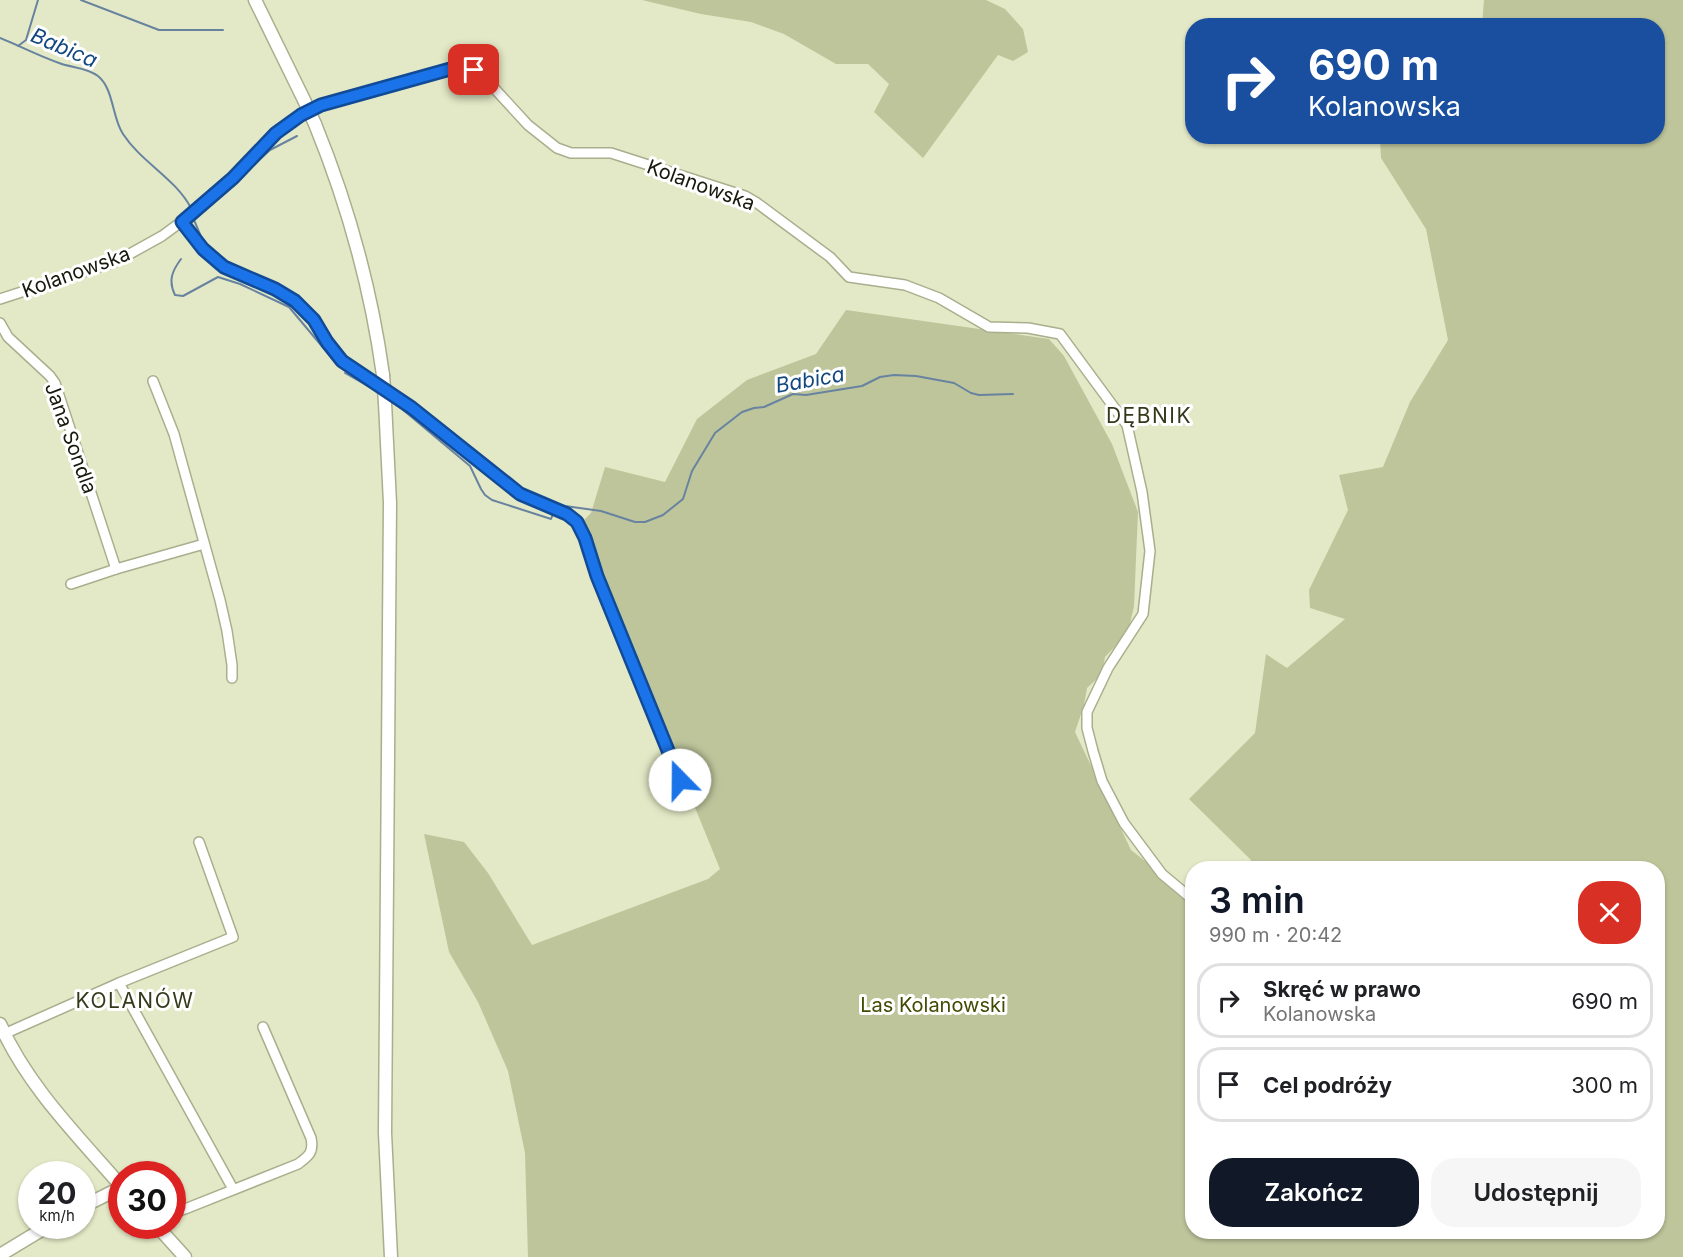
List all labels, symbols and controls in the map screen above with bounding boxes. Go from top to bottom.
water label: Babica [27,22,101,73]
text: 690 m [1308,39,1439,90]
icon: right [1209,42,1287,120]
pin [448,44,499,95]
icon: arrive [457,53,490,86]
text: Kolanowska [1308,90,1461,123]
street label: Kolanowska [644,154,758,216]
street label: Kolanowska [19,241,133,303]
water label: Babica [774,361,846,398]
street label: Jana Sondla [40,379,102,497]
district label: DĘBNIK [1106,403,1192,428]
position arrow [648,748,712,812]
text: 3 min [1209,878,1305,922]
button: close [1578,881,1641,944]
text: 990 m · 20:42 [1209,923,1342,947]
text: Skręć w prawo [1263,976,1421,1002]
icon: right [1212,984,1245,1017]
district label: KOLANÓW [76,987,194,1013]
text: 690 m [1571,988,1638,1014]
park label: Las Kolanowski [860,993,1006,1017]
text: Kolanowska [1263,1002,1376,1026]
icon: arrive [1212,1068,1245,1101]
text: Cel podróży [1263,1072,1392,1098]
text: 300 m [1571,1072,1638,1098]
button: Zakończ [1209,1158,1419,1227]
button: Udostępnij [1431,1158,1641,1227]
speed limit sign: 30 [108,1161,186,1239]
text: 20 [37,1175,77,1211]
text: km/h [39,1206,75,1225]

